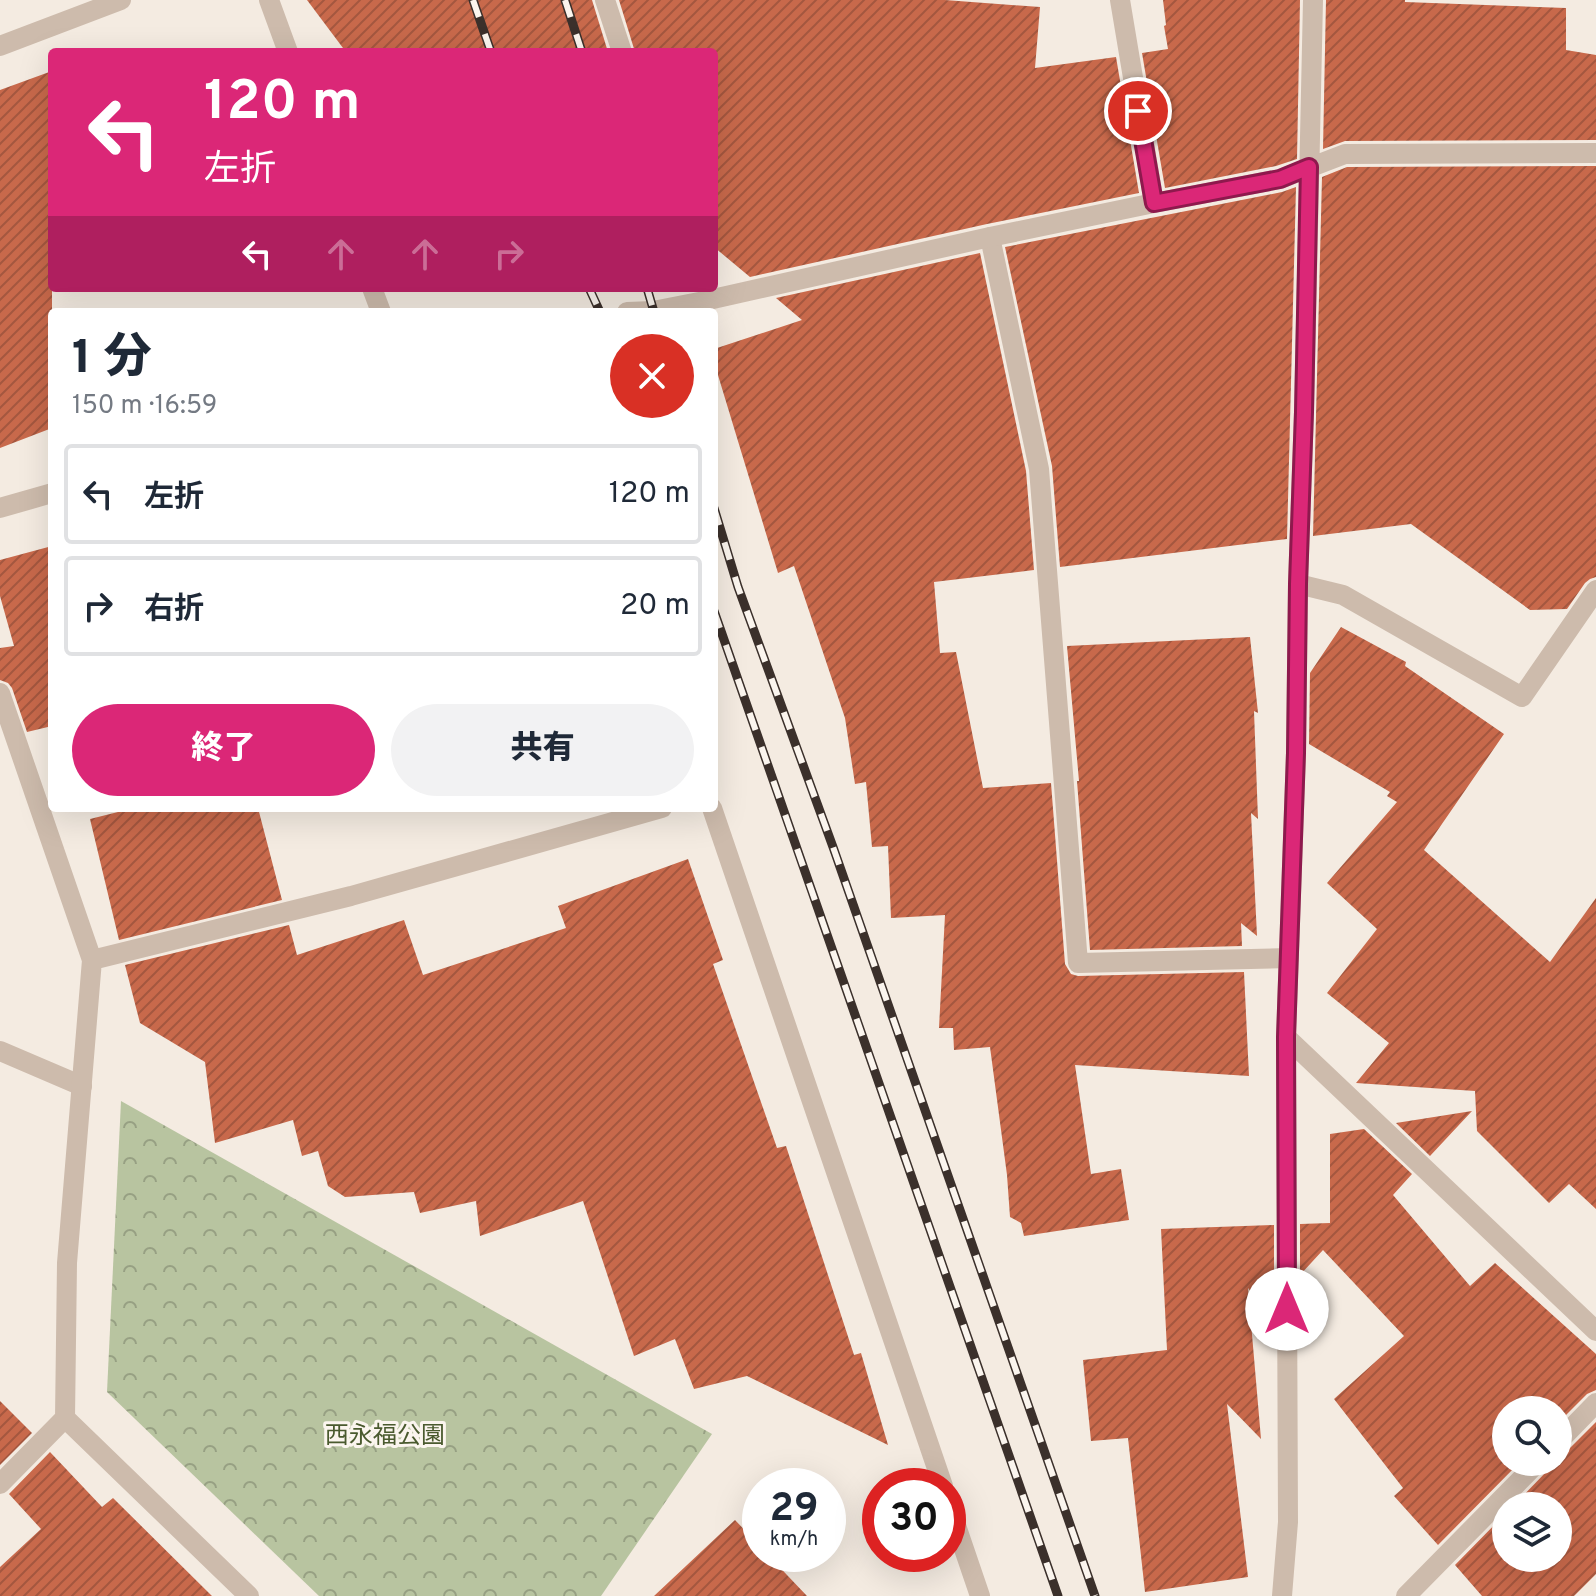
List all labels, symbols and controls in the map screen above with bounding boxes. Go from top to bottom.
text: 120 m [204,69,361,139]
pin [1104,77,1172,145]
icon: left [72,80,176,184]
icon: arrive [1116,89,1160,133]
text: 左折 [204,148,276,194]
icon: left [235,232,279,276]
icon: ahead [319,232,363,276]
icon: ahead [403,232,447,276]
icon: right [487,232,531,276]
text: 1 分 [72,330,152,390]
button: close [610,334,694,418]
text: 150 m · 16:59 [72,390,217,423]
icon: left [76,472,120,516]
text: 120 m [609,476,690,513]
text: 左折 [144,480,204,517]
icon: right [76,584,120,628]
text: 20 m [620,588,690,625]
text: 右折 [144,592,204,629]
button: 終了 [72,704,375,796]
button: 共有 [391,704,694,796]
position arrow [1245,1267,1329,1351]
map controls [1492,1396,1572,1572]
button: search [1492,1396,1572,1476]
park label: 西永福公園 [325,1422,445,1452]
speed limit sign: 30 [862,1468,966,1572]
text: 29 [769,1485,819,1535]
button: layers [1492,1492,1572,1572]
text: km/h [770,1527,818,1553]

